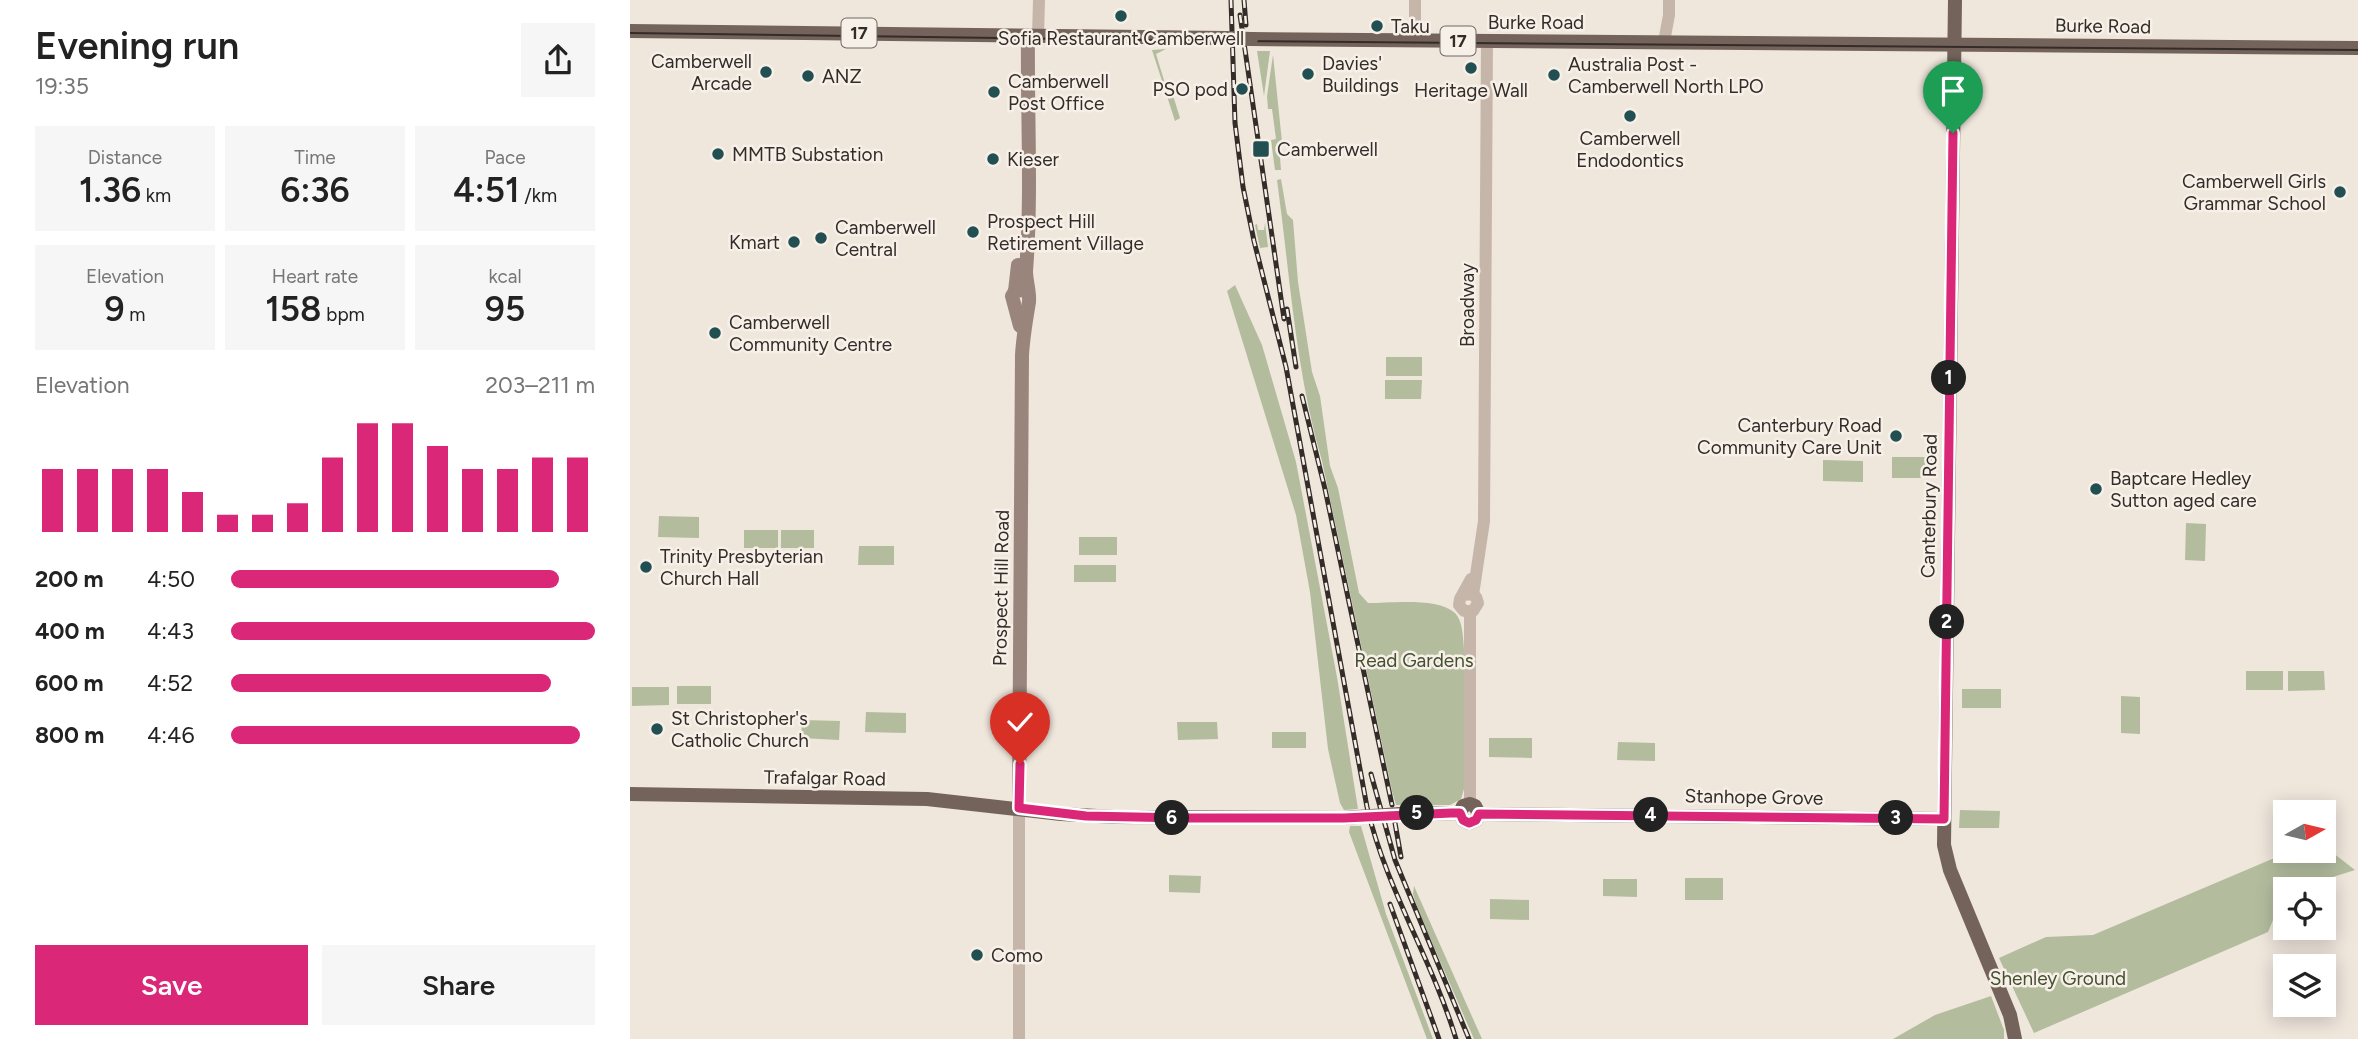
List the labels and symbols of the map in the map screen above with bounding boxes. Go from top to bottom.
marker: Sofia Restaurant Camberwell [1113,8,1129,24]
street label: Burke Road [1488,11,1584,34]
street label: Burke Road [2055,14,2151,38]
place label: Taku [1391,15,1430,38]
road number: 17 [842,18,876,48]
marker: Taku [1369,18,1385,34]
road number: 17 [1440,26,1476,56]
place label: Sofia Restaurant Camberwell [998,27,1244,50]
place label: Camberwell Arcade [651,50,752,95]
place label: Davies' Buildings [1322,52,1399,97]
place label: Australia Post - Camberwell North LPO [1568,53,1764,98]
marker: Heritage Wall [1463,60,1479,76]
pin [1923,61,1983,133]
marker: Camberwell Arcade [758,64,774,80]
place label: ANZ [822,65,862,88]
marker: Davies' Buildings [1300,66,1316,82]
marker: Australia Post - Camberwell North LPO [1546,67,1562,83]
marker: ANZ [800,68,816,84]
place label: Camberwell Post Office [1008,70,1109,115]
place label: PSO pod [1153,78,1228,101]
place label: Heritage Wall [1414,79,1528,102]
marker: PSO pod [1234,81,1250,97]
marker: Camberwell Post Office [986,84,1002,100]
marker: Camberwell Endodontics [1622,108,1638,124]
place label: Camberwell Endodontics [1576,127,1684,172]
place label: Camberwell [1277,138,1378,161]
marker: Camberwell [1251,139,1271,159]
place label: MMTB Substation [732,143,883,166]
marker: MMTB Substation [710,146,726,162]
place label: Kieser [1007,148,1060,171]
marker: Kieser [985,151,1001,167]
place label: Camberwell Girls Grammar School [2182,170,2326,215]
marker: Camberwell Girls Grammar School [2332,184,2348,200]
place label: Prospect Hill Retirement Village [987,210,1144,255]
place label: Camberwell Central [835,216,936,261]
marker: Prospect Hill Retirement Village [965,224,981,240]
marker: Camberwell Central [813,230,829,246]
place label: Kmart [729,231,780,254]
marker: Kmart [786,234,802,250]
street label: Broadway [1456,263,1479,347]
place label: Camberwell Community Centre [729,311,892,356]
marker: Camberwell Community Centre [707,325,723,341]
pin: 1 [1932,360,1966,396]
place label: Canterbury Road Community Care Unit [1697,414,1882,459]
marker: Canterbury Road Community Care Unit [1888,428,1904,444]
street label: Canterbury Road [1916,434,1942,578]
place label: Baptcare Hedley Sutton aged care [2110,467,2257,512]
marker: Baptcare Hedley Sutton aged care [2088,481,2104,497]
street label: Prospect Hill Road [988,510,1014,666]
place label: Trinity Presbyterian Church Hall [660,545,823,590]
marker: Trinity Presbyterian Church Hall [638,559,654,575]
pin: 2 [1930,604,1964,640]
park label: Read Gardens [1354,649,1474,672]
pin [990,692,1050,764]
place label: St Christopher's Catholic Church [671,707,809,752]
marker: St Christopher's Catholic Church [649,721,665,737]
street label: Trafalgar Road [764,765,886,791]
street label: Stanhope Grove [1684,784,1824,810]
pin: 5 [1400,796,1434,830]
pin: 4 [1634,798,1668,832]
pin: 6 [1154,800,1190,836]
pin: 3 [1878,800,1914,836]
north arrow [2273,800,2336,863]
place label: Como [991,944,1043,967]
marker: Como [969,947,985,963]
park label: Shenley Ground [1990,967,2126,990]

